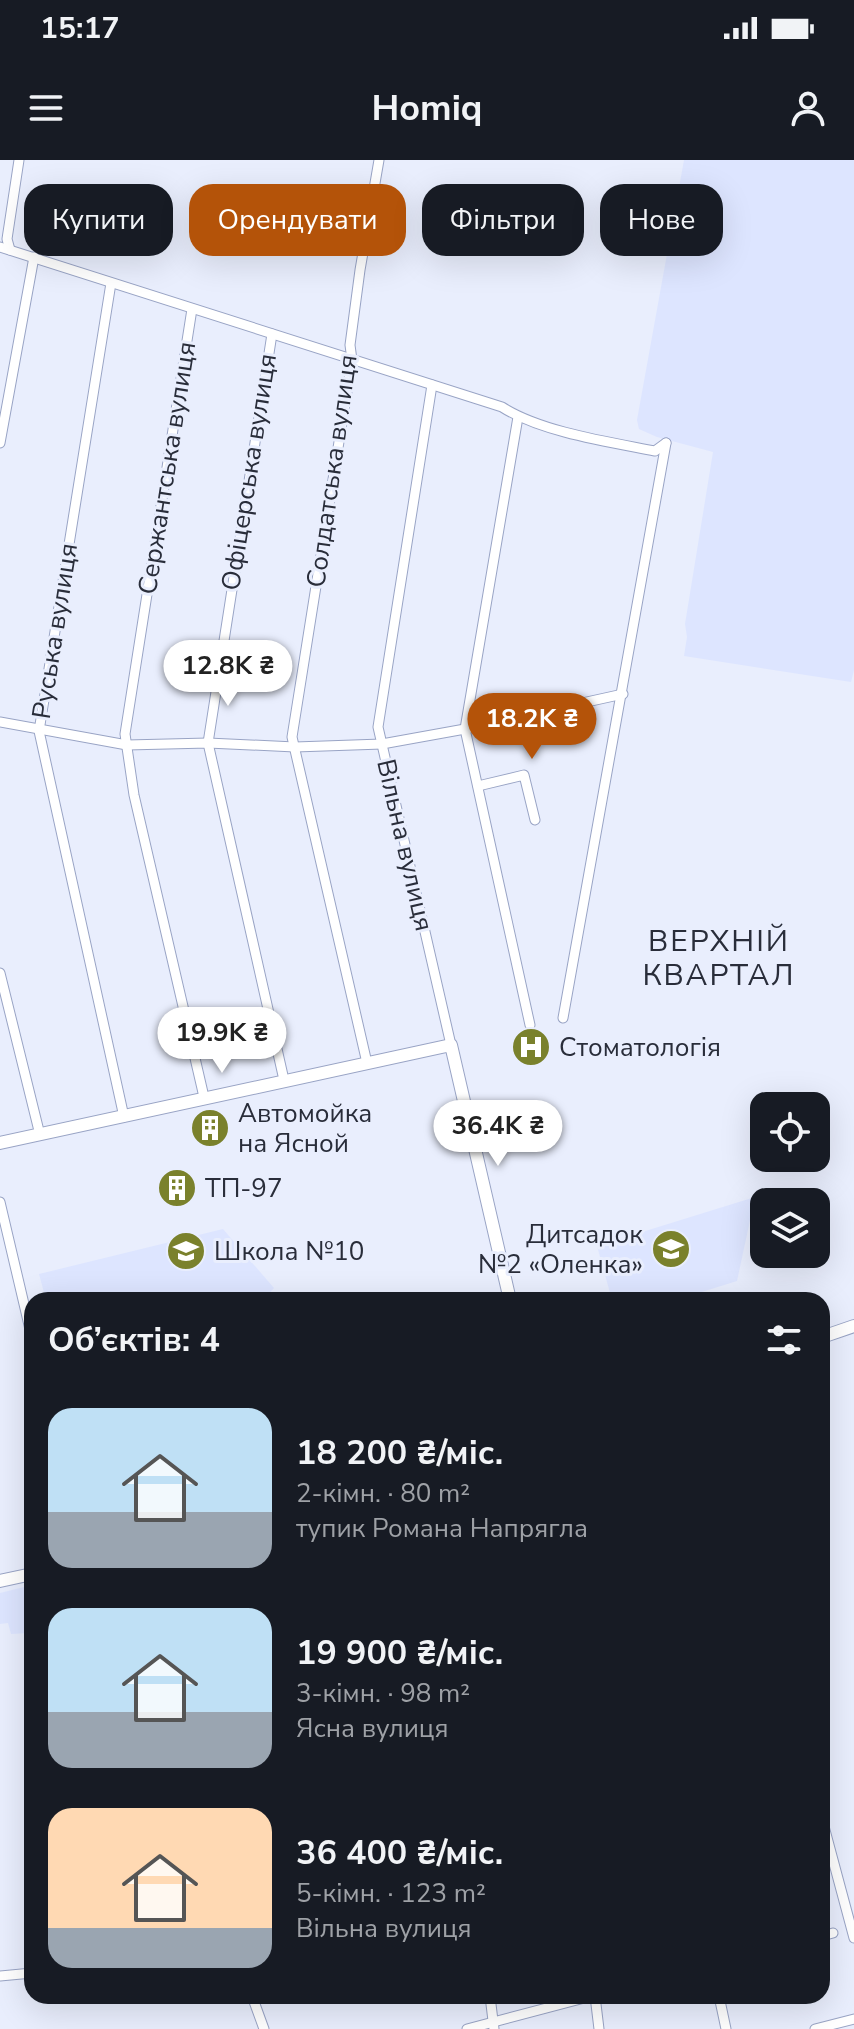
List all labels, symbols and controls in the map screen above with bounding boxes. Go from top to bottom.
text: 15:17 [40,8,119,49]
text: Homiq [372,84,482,133]
icon: menu [24,86,68,130]
icon: person [786,86,830,130]
chip: Купити [24,184,173,256]
chip: Орендувати [189,184,406,256]
chip: Фільтри [422,184,584,256]
chip: Нове [600,184,723,256]
street label: Сержантська вулиця [130,339,204,597]
street label: Офіцерська вулиця [213,351,285,593]
street label: Солдатська вулиця [298,352,366,590]
street label: Руська вулиця [24,541,86,721]
pin: 12.8K ₴ [154,640,302,708]
text: 12.8K ₴ [181,648,275,683]
pin: 18.2K ₴ [458,693,606,761]
text: 18.2K ₴ [485,701,579,736]
street label: Вільна вулиця [368,756,442,934]
district label: ВЕРХНІЙ КВАРТАЛ [642,921,796,996]
pin: 19.9K ₴ [148,1007,296,1075]
text: 19.9K ₴ [175,1015,269,1050]
hospital icon: Стоматологія [510,1026,552,1068]
place label: Стоматологія [559,1030,721,1065]
map controls [750,1092,830,1268]
button: locate [750,1092,830,1172]
place label: Автомойка на Ясной [238,1096,372,1161]
pin: 36.4K ₴ [424,1100,572,1168]
building icon: Автомойка на Ясной [189,1107,231,1149]
text: 36.4K ₴ [451,1108,545,1143]
building icon: ТП-97 [156,1167,198,1209]
place label: ТП-97 [205,1171,283,1206]
button: layers [750,1188,830,1268]
place label: Дитсадок №2 «Оленка» [478,1217,643,1282]
school or university icon: Дитсадок №2 «Оленка» [650,1228,692,1270]
school or university icon: Школа №10 [165,1230,207,1272]
place label: Школа №10 [214,1234,364,1269]
text: Об’єктів: 4 [48,1317,220,1363]
icon: filters [762,1318,806,1362]
text: 18 200 ₴/міс. [296,1430,503,1476]
icon: home [112,1440,208,1536]
text: 2-кімн. · 80 m² [296,1476,470,1511]
text: тупик Романа Напрягла [296,1511,588,1546]
text: 19 900 ₴/міс. [296,1630,503,1676]
icon: home [112,1640,208,1736]
text: 3-кімн. · 98 m² [296,1676,470,1711]
text: Ясна вулиця [296,1711,448,1746]
text: 36 400 ₴/міс. [296,1830,503,1876]
icon: home [112,1840,208,1936]
text: 5-кімн. · 123 m² [296,1876,486,1911]
text: Вільна вулиця [296,1911,471,1946]

